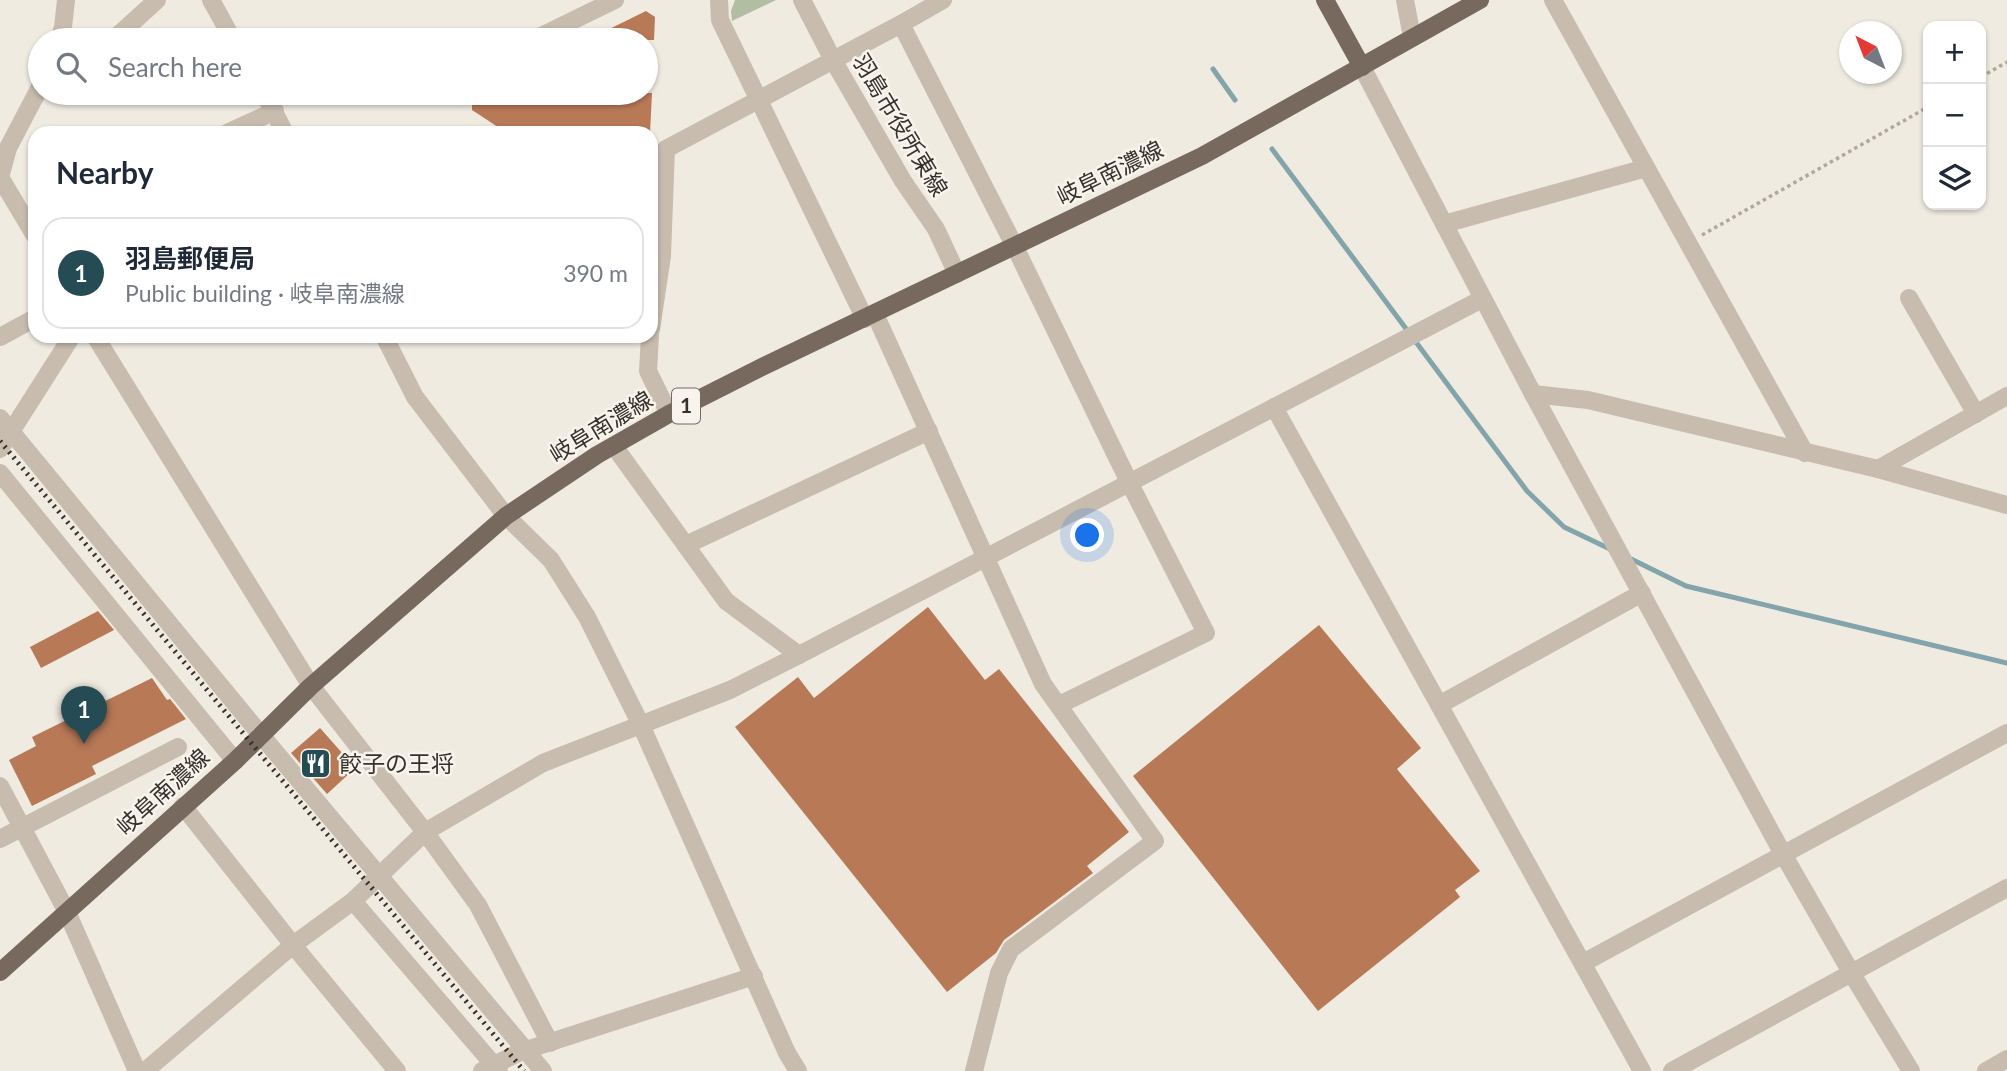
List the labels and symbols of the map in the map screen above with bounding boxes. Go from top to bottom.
north arrow [1839,21,1902,84]
street label: 羽島市役所東線 [847,48,954,201]
street label: 岐阜南濃線 [1052,134,1167,210]
street label: 岐阜南濃線 [544,385,657,468]
road number: 1 [672,388,700,424]
your location [1070,518,1104,552]
pin: 1 [61,686,107,744]
street label: 岐阜南濃線 [110,742,214,840]
restaurant icon: 餃子の王将 [299,747,333,781]
place label: 餃子の王将 [339,749,454,777]

